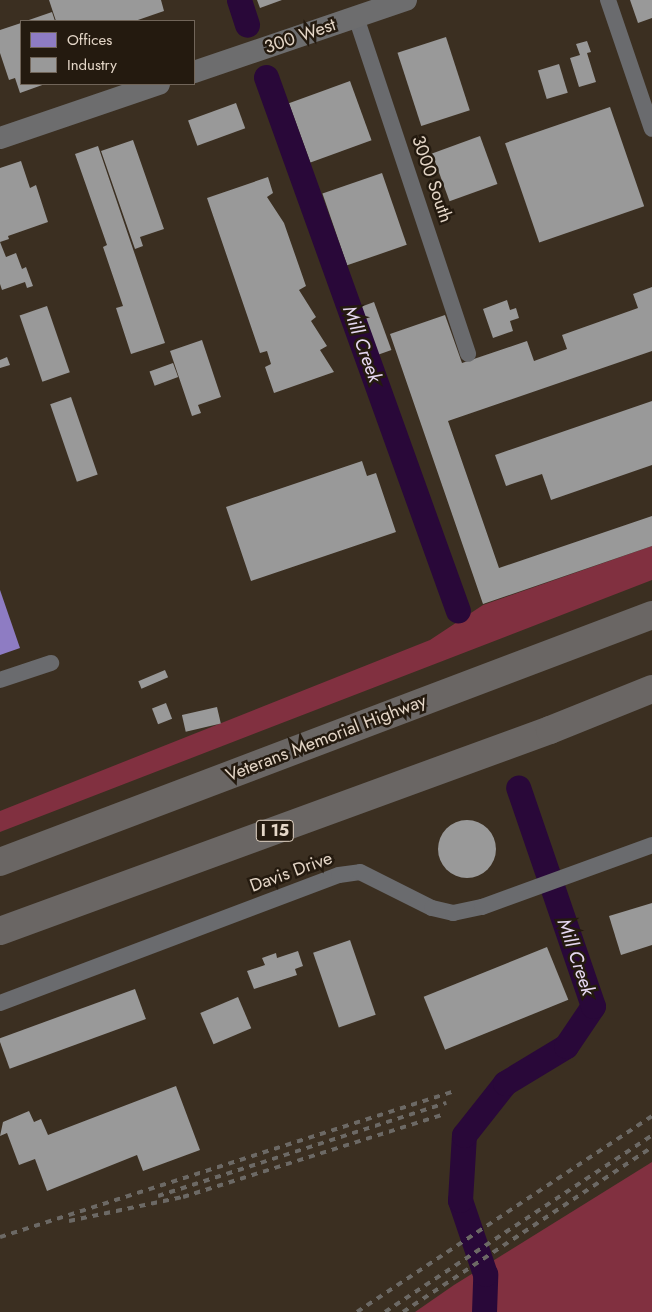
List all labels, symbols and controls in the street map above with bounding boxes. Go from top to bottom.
street label: 300 West [261,14,339,58]
legend [20,20,195,85]
text: Offices [67,29,112,51]
text: Industry [67,54,117,76]
street label: 3000 South [407,133,457,225]
water label: Mill Creek [338,303,386,385]
street label: Veterans Memorial Highway [223,690,429,786]
road number: I 15 [255,818,295,844]
street label: Davis Drive [247,847,335,897]
water label: Mill Creek [552,916,600,998]

